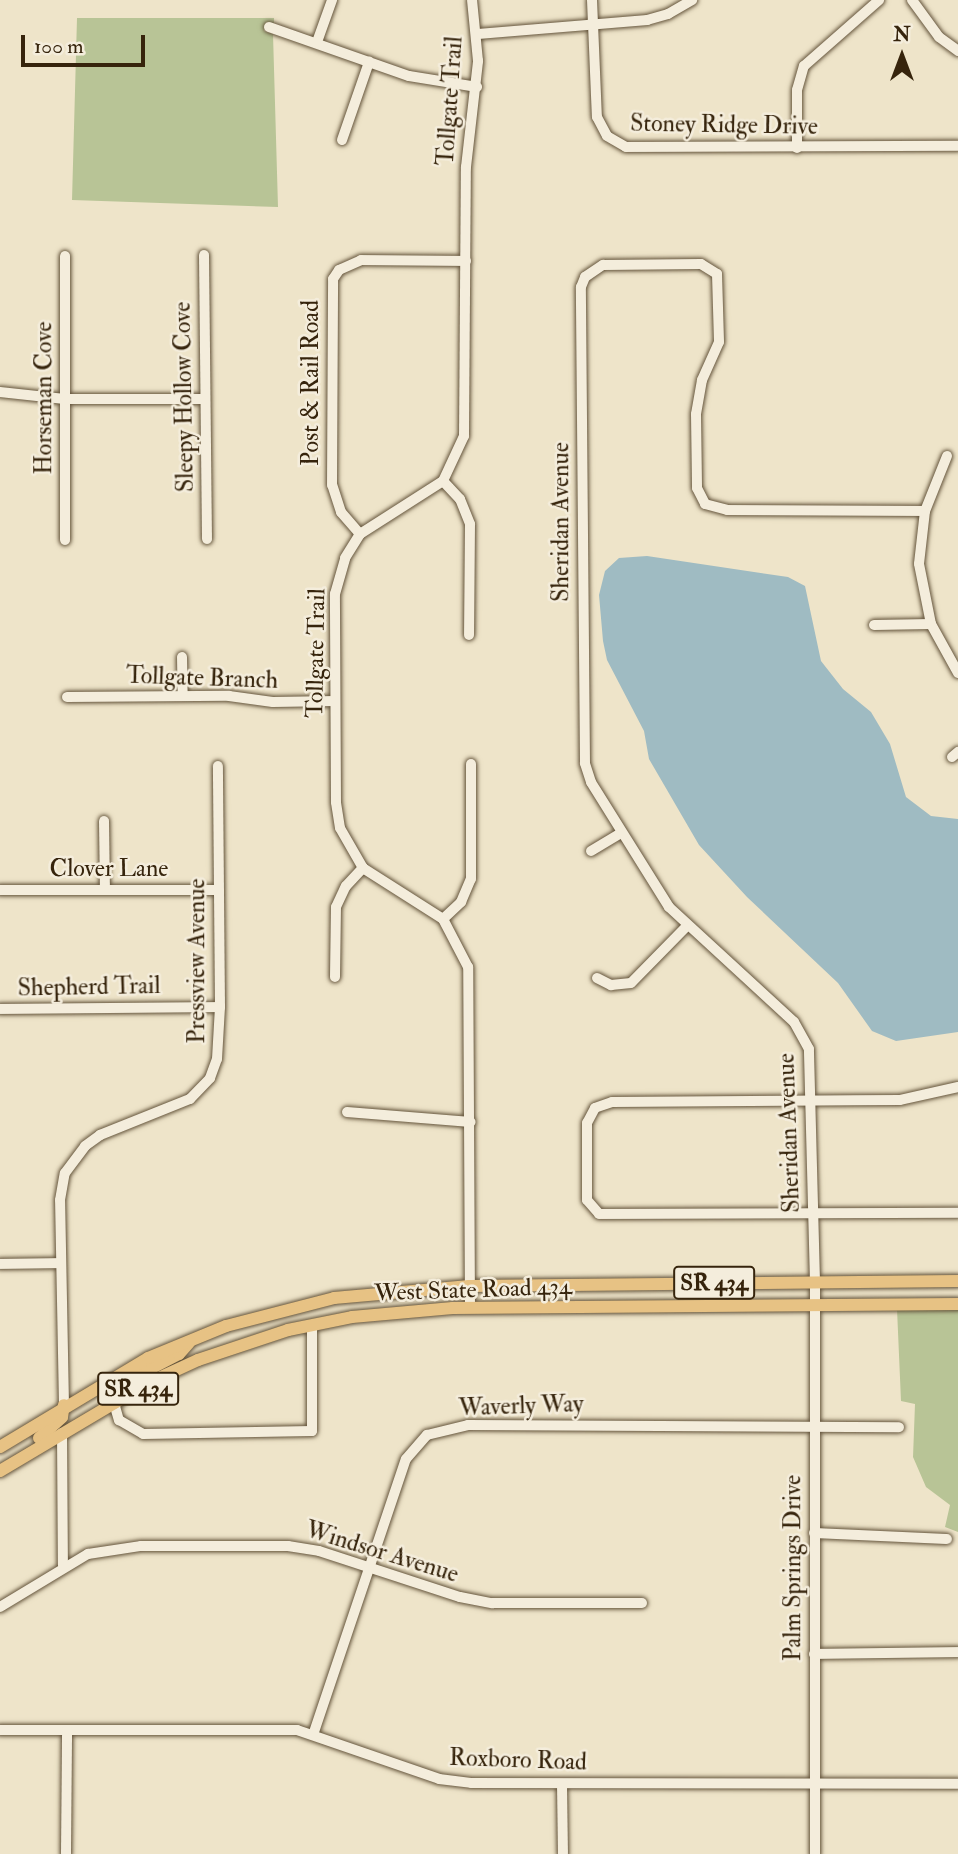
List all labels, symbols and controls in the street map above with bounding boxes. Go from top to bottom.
scale bar [24,21,149,65]
north arrow [867,21,937,91]
text: N [893,23,911,47]
text: 100 m [34,33,84,60]
street label: Tollgate Trail [431,35,469,167]
street label: Stoney Ridge Drive [630,109,818,141]
street label: Post & Rail Road [297,300,325,466]
street label: Sleepy Hollow Cove [168,302,200,492]
street label: Horseman Cove [30,321,58,475]
street label: Sheridan Avenue [547,442,575,602]
street label: Tollgate Trail [300,588,332,718]
street label: Tollgate Branch [126,661,278,695]
street label: Clover Lane [50,855,168,883]
street label: Pressview Avenue [183,878,211,1044]
street label: Shepherd Trail [17,971,161,1003]
street label: Sheridan Avenue [772,1053,806,1213]
road number: SR 434 [672,1264,756,1302]
street label: West State Road 434 [374,1272,572,1308]
road number: SR 434 [96,1370,180,1408]
street label: Waverly Way [458,1389,584,1423]
street label: Palm Springs Drive [779,1475,807,1661]
street label: Windsor Avenue [302,1515,462,1589]
street label: Roxboro Road [449,1743,587,1777]

